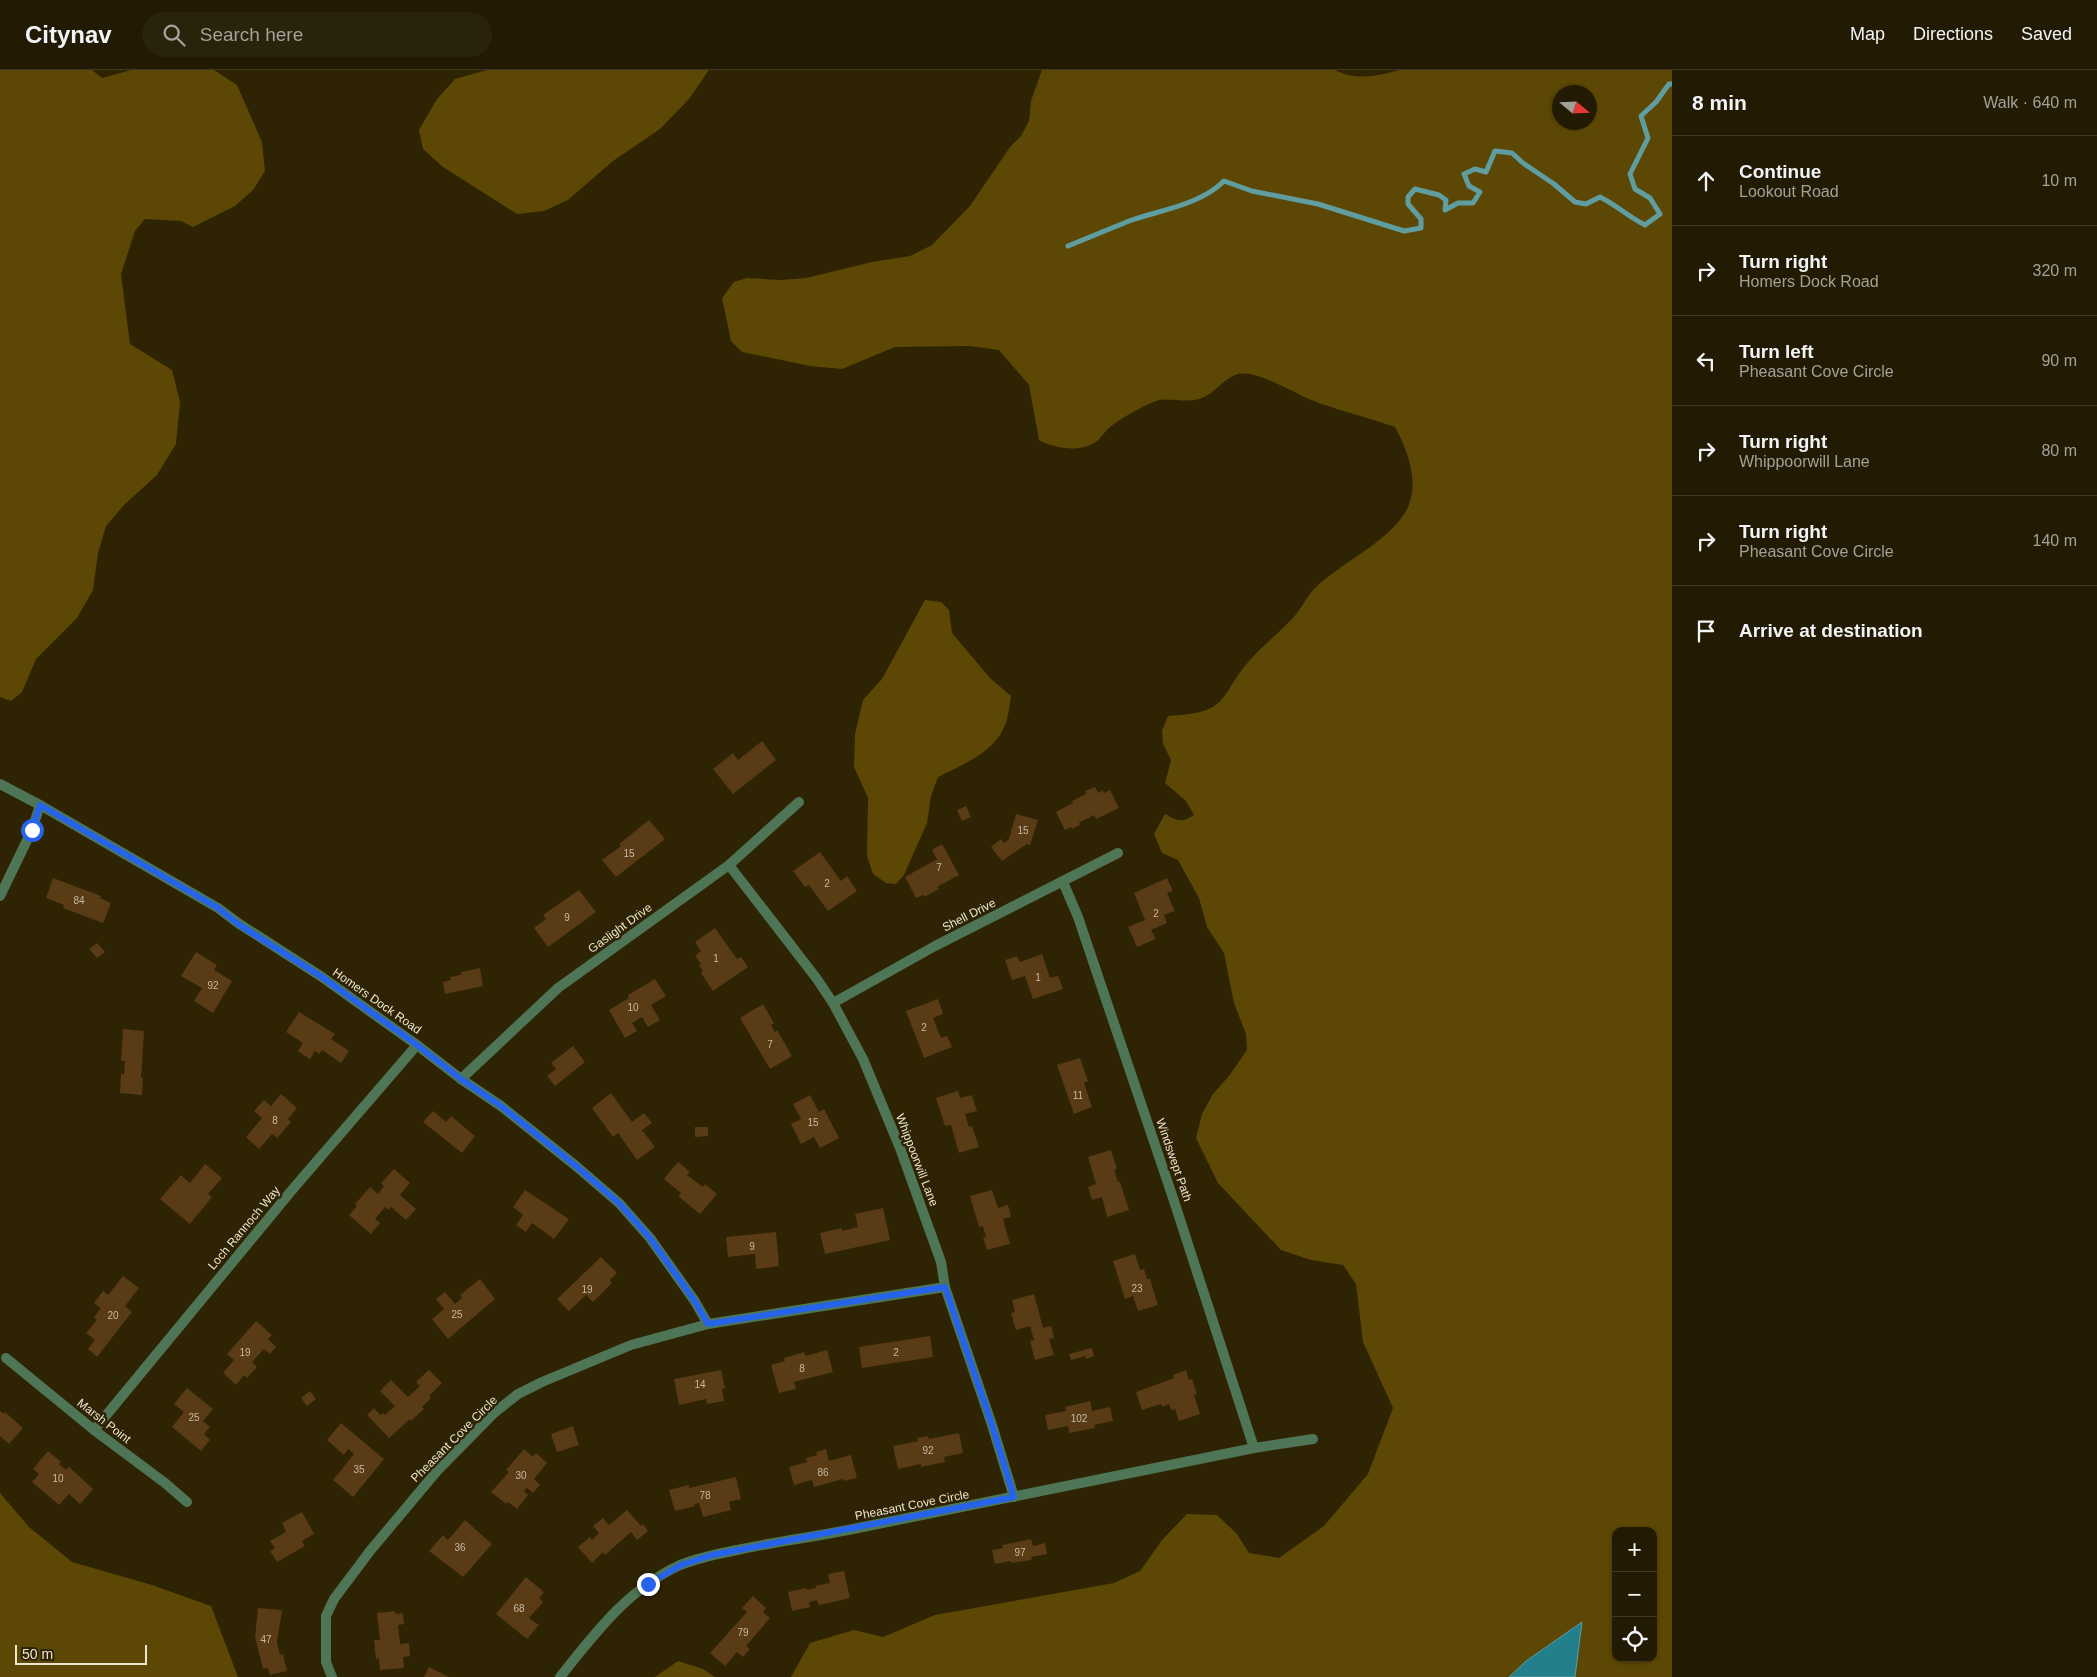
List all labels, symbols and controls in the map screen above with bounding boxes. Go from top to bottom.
search box [142,12,492,57]
text: Citynav [25,21,112,48]
icon: search [160,21,188,49]
text: Search here [200,24,303,45]
text: Map [1850,24,1885,44]
text: Directions [1913,24,1993,44]
text: Saved [2021,24,2072,44]
north arrow [1552,85,1597,130]
text: 8 min [1692,91,1747,114]
text: Walk · 640 m [1983,94,2077,111]
text: Continue [1739,161,1821,182]
icon: ahead [1692,167,1720,195]
text: 10 m [2041,172,2077,189]
text: Lookout Road [1739,183,1839,200]
text: Turn right [1739,251,1827,272]
icon: right [1692,257,1720,285]
text: 320 m [2033,262,2077,279]
text: Homers Dock Road [1739,273,1879,290]
text: Turn left [1739,341,1814,362]
icon: left [1692,347,1720,375]
text: 90 m [2041,352,2077,369]
text: Pheasant Cove Circle [1739,363,1894,380]
text: Turn right [1739,431,1827,452]
icon: right [1692,437,1720,465]
text: 80 m [2041,442,2077,459]
text: Whippoorwill Lane [1739,453,1870,470]
text: Turn right [1739,521,1827,542]
icon: right [1692,527,1720,555]
text: 140 m [2033,532,2077,549]
text: Pheasant Cove Circle [1739,543,1894,560]
icon: arrive [1692,617,1720,645]
text: Arrive at destination [1739,620,1923,641]
route start [21,819,44,842]
house number: 15 [1017,825,1029,836]
house number: 15 [623,848,635,859]
house number: 7 [936,862,942,873]
house number: 2 [824,878,830,889]
house number: 84 [73,895,85,906]
street label: Shell Drive [940,895,998,934]
street label: Gaslight Drive [585,900,655,956]
house number: 2 [1153,908,1159,919]
house number: 9 [564,912,570,923]
house number: 1 [713,953,719,964]
street label: Homers Dock Road [330,965,424,1037]
house number: 1 [1035,972,1041,983]
house number: 92 [207,980,219,991]
house number: 10 [627,1002,639,1013]
house number: 2 [921,1022,927,1033]
house number: 7 [767,1039,773,1050]
house number: 11 [1073,1090,1084,1101]
street label: Whippoorwill Lane [893,1112,941,1209]
house number: 8 [272,1115,278,1126]
house number: 15 [807,1117,819,1128]
street label: Windswept Path [1153,1117,1195,1203]
street label: Loch Rannoch Way [205,1184,283,1272]
house number: 9 [749,1241,755,1252]
house number: 23 [1131,1283,1143,1294]
house number: 19 [581,1284,593,1295]
house number: 25 [451,1309,463,1320]
house number: 20 [107,1310,119,1321]
house number: 19 [239,1347,251,1358]
house number: 2 [893,1347,899,1358]
house number: 8 [799,1363,805,1374]
house number: 14 [694,1379,706,1390]
street label: Pheasant Cove Circle [408,1393,500,1485]
street label: Marsh Point [74,1396,134,1447]
house number: 25 [188,1412,200,1423]
house number: 102 [1071,1413,1088,1424]
house number: 92 [922,1445,934,1456]
house number: 35 [353,1464,365,1475]
house number: 86 [817,1467,829,1478]
house number: 30 [515,1470,527,1481]
house number: 10 [52,1473,64,1484]
street label: Pheasant Cove Circle [854,1487,971,1523]
house number: 78 [699,1490,711,1501]
map controls [1612,1527,1657,1662]
button: + [1612,1527,1657,1572]
house number: 36 [454,1542,466,1553]
house number: 97 [1014,1547,1026,1558]
button: − [1612,1572,1657,1617]
route end [637,1573,660,1596]
house number: 68 [513,1603,525,1614]
button: locate [1612,1617,1657,1662]
house number: 79 [737,1627,749,1638]
house number: 47 [260,1634,272,1645]
scale bar [15,1642,148,1665]
text: 50 m [22,1646,53,1662]

